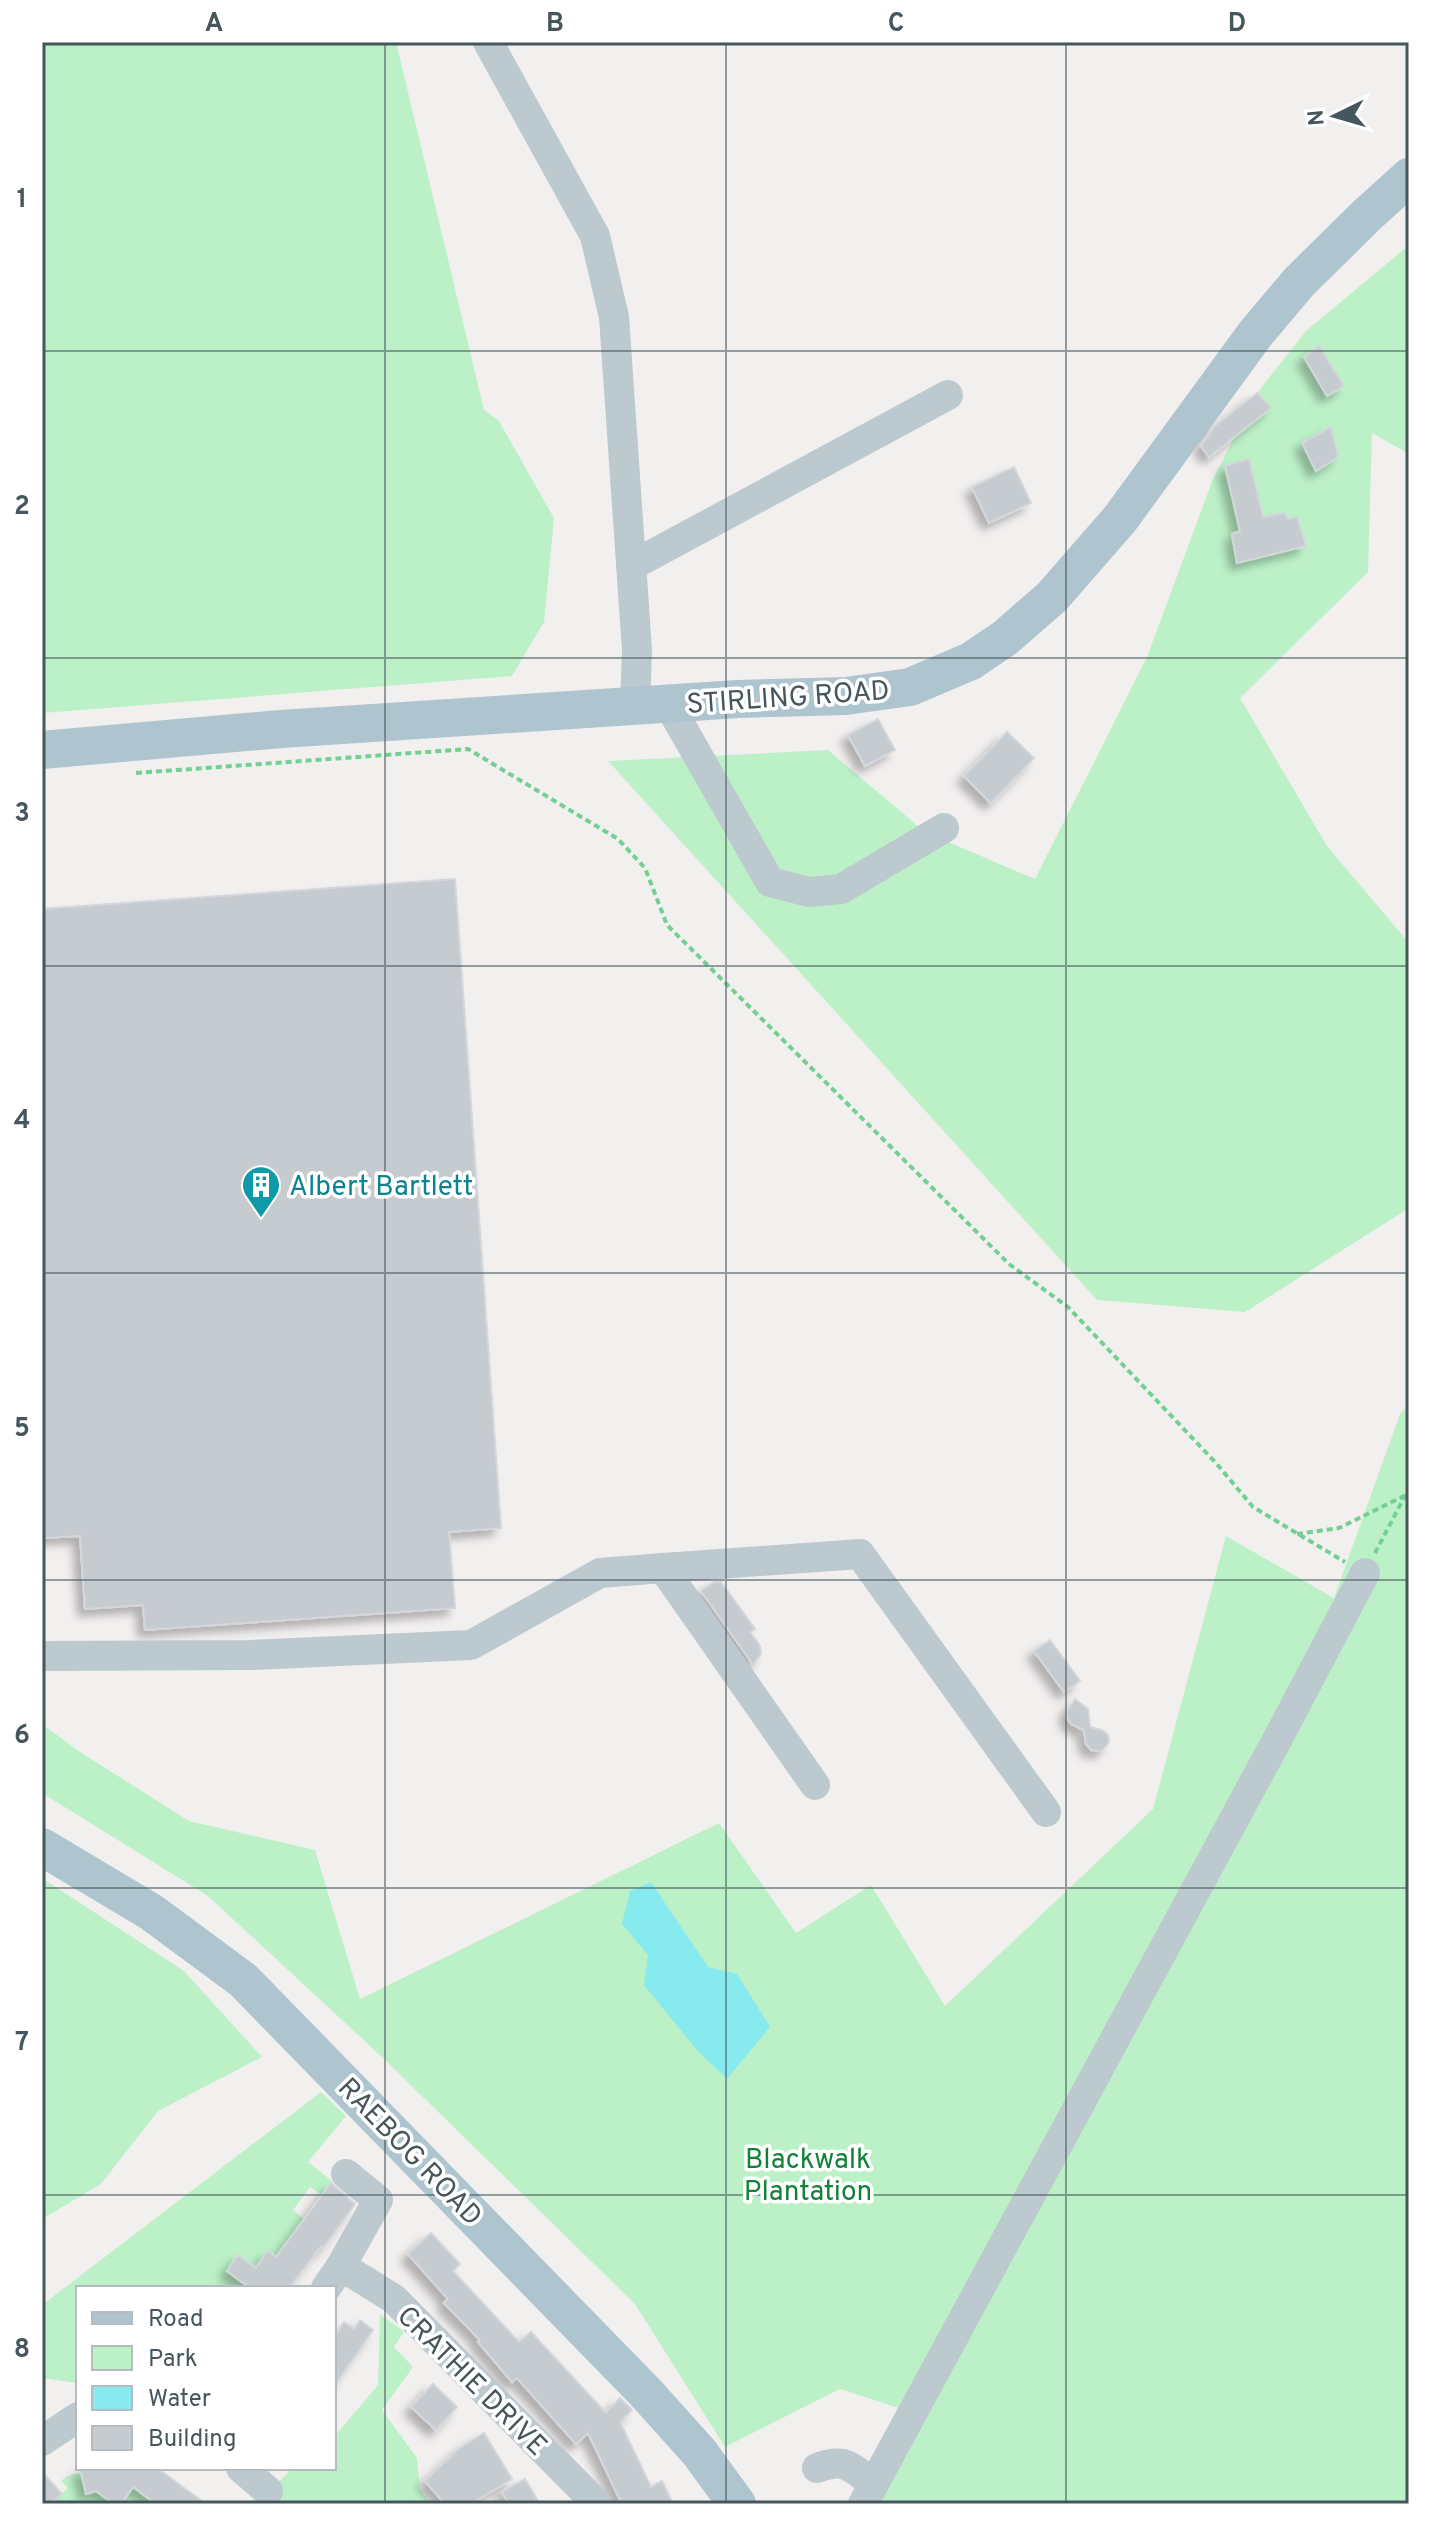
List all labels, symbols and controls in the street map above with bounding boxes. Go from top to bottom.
text: A [205,8,223,41]
text: B [546,8,564,41]
text: C [888,8,904,41]
text: D [1228,8,1246,41]
north arrow [1295,76,1375,156]
text: N [1303,108,1332,127]
text: 1 [17,184,27,217]
text: 2 [14,491,30,524]
street label: STIRLING ROAD [686,674,891,724]
text: 3 [14,798,30,831]
text: 4 [14,1105,30,1138]
building icon: Albert Bartlett [240,1164,282,1219]
place label: Albert Bartlett [289,1170,473,1206]
text: 5 [14,1413,30,1446]
text: 6 [14,1720,30,1753]
text: 7 [15,2027,29,2060]
street label: RAEBOG ROAD [329,2071,489,2235]
park label: Blackwalk Plantation [744,2143,872,2211]
legend [76,2286,336,2470]
street label: CRATHIE DRIVE [388,2299,554,2465]
text: Road [148,2305,204,2335]
text: 8 [14,2334,30,2367]
text: Park [148,2345,198,2375]
text: Water [148,2385,211,2415]
text: Building [148,2425,237,2455]

